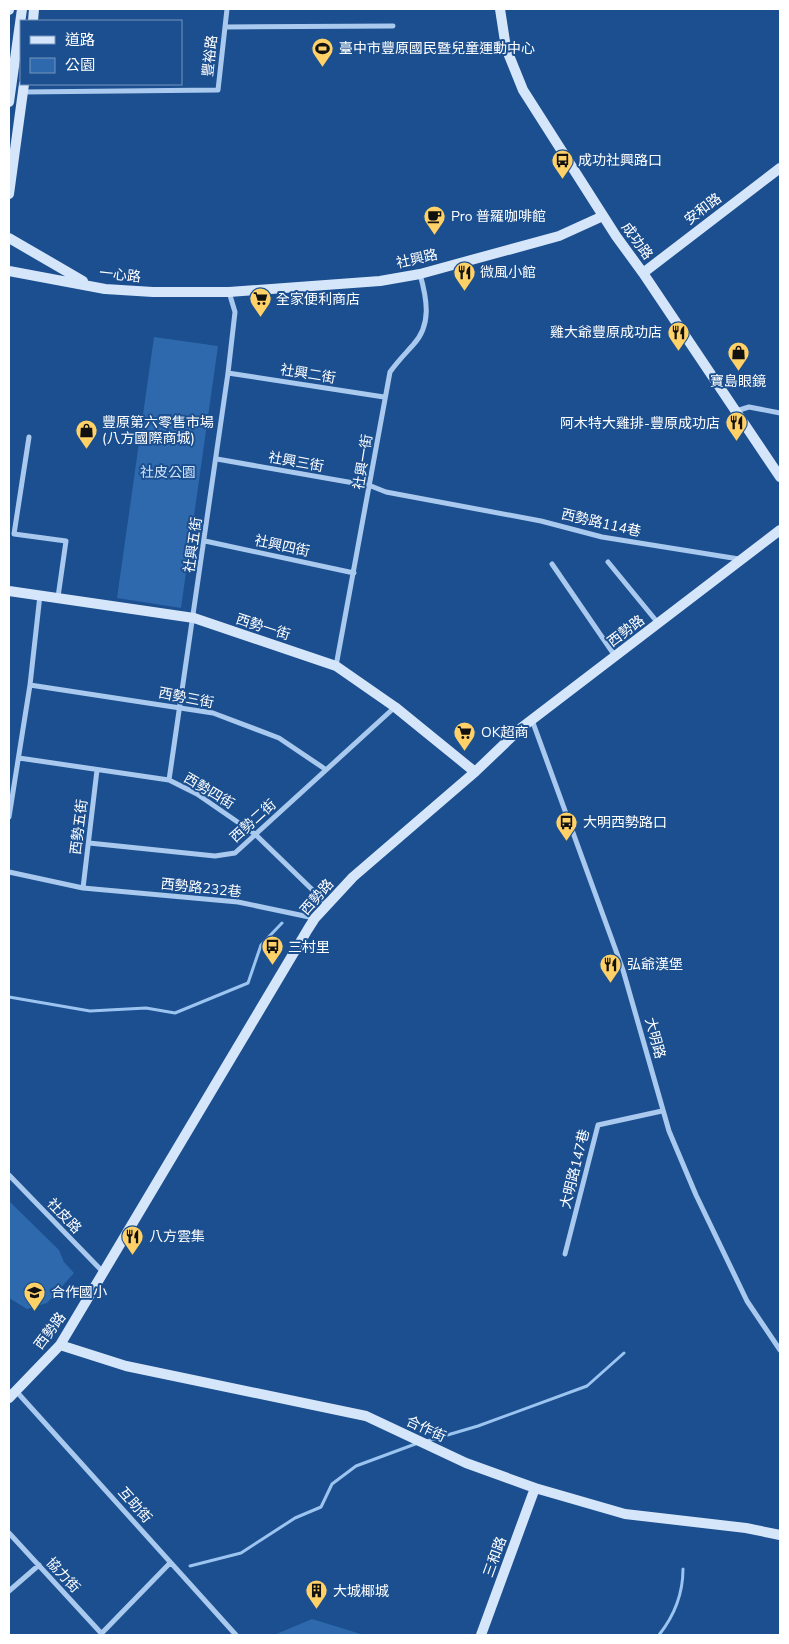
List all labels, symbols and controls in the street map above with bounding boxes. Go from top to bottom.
legend [20,20,182,85]
text: 道路 [65,30,95,50]
street label: 豐裕路 [198,34,222,78]
sports icon: 臺中市豐原國民暨兒童運動中心 [311,36,335,67]
place label: 臺中市豐原國民暨兒童運動中心 [339,39,535,58]
text: 公園 [65,55,95,75]
bus stop icon: 成功社興路口 [550,148,574,179]
place label: 成功社興路口 [578,151,662,170]
street label: 安和路 [681,189,725,229]
cafe icon: Pro 普羅咖啡館 [423,204,447,235]
place label: Pro 普羅咖啡館 [451,207,546,226]
street label: 成功路 [617,218,657,264]
street label: 社興路 [394,245,440,273]
restaurant icon: 微風小館 [452,260,476,291]
street label: 一心路 [98,263,142,287]
place label: 微風小館 [480,263,536,282]
supermarket icon: 全家便利商店 [248,287,272,318]
place label: 全家便利商店 [276,290,360,309]
restaurant icon: 雞大爺豐原成功店 [666,320,690,351]
place label: 雞大爺豐原成功店 [550,323,662,342]
shop icon: 寶島眼鏡 [726,341,750,372]
street label: 社興二街 [279,360,337,388]
place label: 寶島眼鏡 [710,372,766,391]
restaurant icon: 阿木特大雞排-豐原成功店 [724,411,748,442]
place label: 豐原第六零售市場 (八方國際商城) [102,413,214,448]
place label: 阿木特大雞排-豐原成功店 [560,414,720,433]
shop icon: 豐原第六零售市場 (八方國際商城) [74,418,98,449]
street label: 社興一街 [349,433,377,491]
street label: 社興三街 [267,448,325,476]
park label: 社皮公園 [140,463,196,482]
street label: 西勢路114巷 [559,505,643,541]
street label: 社興五街 [180,516,206,574]
street label: 社興四街 [253,531,311,561]
street label: 西勢一街 [233,609,293,645]
street label: 西勢路 [604,611,648,651]
street label: 西勢三街 [157,683,215,713]
supermarket icon: OK超商 [453,720,477,751]
place label: OK超商 [481,723,529,742]
street label: 西勢四街 [180,768,238,814]
street label: 西勢二街 [226,795,280,847]
street label: 西勢五街 [66,798,92,856]
bus stop icon: 大明西勢路口 [555,810,579,841]
place label: 大明西勢路口 [583,813,667,832]
street label: 西勢路232巷 [160,874,242,902]
street label: 西勢路 [296,875,338,919]
bus stop icon: 三村里 [260,935,284,966]
place label: 三村里 [288,938,330,957]
restaurant icon: 弘爺漢堡 [599,952,623,983]
place label: 弘爺漢堡 [627,955,683,974]
street label: 大明路 [640,1015,670,1061]
street label: 大明路147巷 [556,1127,594,1211]
street label: 社皮路 [43,1194,85,1238]
restaurant icon: 八方雲集 [121,1224,145,1255]
place label: 八方雲集 [149,1227,205,1246]
school or university icon: 合作國小 [23,1280,47,1311]
place label: 合作國小 [51,1283,107,1302]
street label: 西勢路 [30,1309,70,1353]
street label: 合作街 [403,1412,449,1446]
street label: 互助街 [114,1483,156,1527]
street label: 三和路 [479,1534,511,1580]
street label: 協力街 [42,1553,84,1597]
building icon: 大城椰城 [305,1579,329,1610]
place label: 大城椰城 [333,1582,389,1601]

